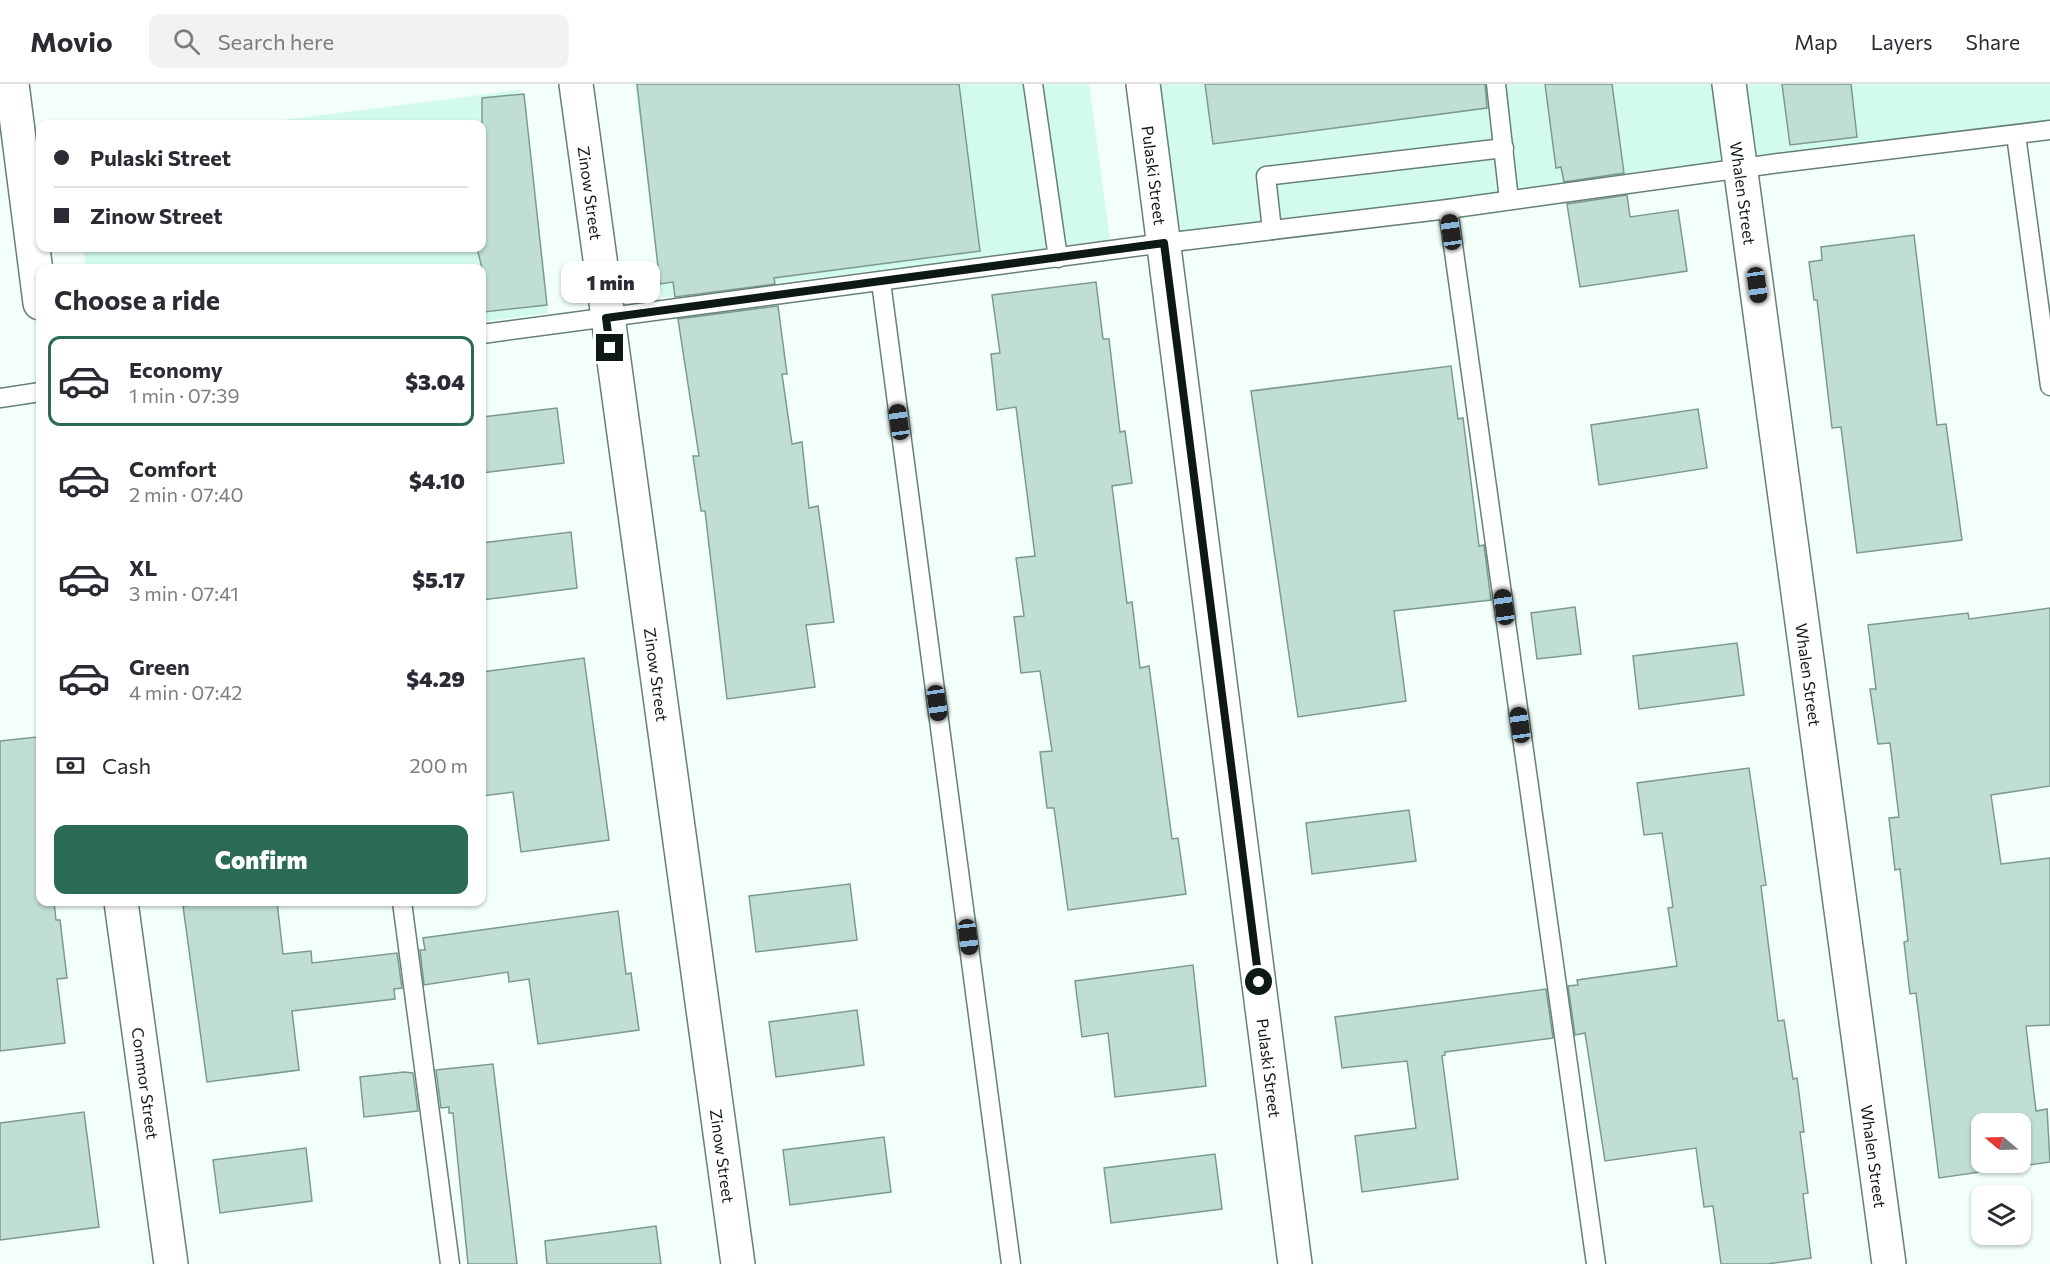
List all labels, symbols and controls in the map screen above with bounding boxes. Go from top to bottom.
search box [149,14,569,68]
text: Movio [30,24,113,58]
icon: search [170,25,203,58]
text: Search here [218,28,334,55]
text: Map [1794,29,1838,54]
text: Layers [1871,29,1933,54]
text: Share [1966,29,2020,54]
street label: Pulaski Street [1139,125,1171,226]
street label: Whalen Street [1727,140,1760,246]
text: Pulaski Street [90,144,231,171]
street label: Zinow Street [575,145,607,242]
text: Zinow Street [90,202,223,229]
car [1440,213,1462,251]
callout: 1 min [560,261,660,303]
car [1746,266,1768,304]
text: 1 min [586,270,635,294]
text: Choose a ride [54,283,220,316]
route end [596,334,623,361]
icon: car [57,354,111,408]
text: Economy [129,356,223,383]
text: $3.04 [405,368,465,395]
text: 1 min · 07:39 [129,383,240,407]
car [888,403,910,441]
icon: car [57,453,111,507]
text: Comfort [129,455,217,482]
text: $4.10 [409,467,465,494]
text: 2 min · 07:40 [129,482,244,506]
icon: car [57,552,111,606]
text: XL [129,554,157,581]
text: $5.17 [412,566,465,593]
text: 3 min · 07:41 [129,581,239,605]
car [1493,588,1515,626]
street label: Whalen Street [1793,622,1826,728]
street label: Zinow Street [641,626,673,723]
icon: car [57,651,111,705]
text: Green [129,653,190,680]
text: $4.29 [406,665,465,692]
text: 4 min · 07:42 [129,680,242,704]
car [926,684,948,722]
car [1509,706,1531,744]
icon: cash [54,749,87,782]
text: Cash [102,752,151,779]
text: 200 m [410,753,468,777]
button: Confirm [54,825,468,894]
car [957,918,979,956]
route start [1245,968,1272,995]
street label: Pulaski Street [1254,1017,1286,1119]
street label: Commor Street [129,1026,163,1141]
street label: Whalen Street [1858,1103,1891,1209]
street label: Zinow Street [707,1108,739,1204]
north arrow [1971,1113,2031,1173]
map controls [1971,1113,2031,1245]
button: layers [1971,1185,2031,1245]

